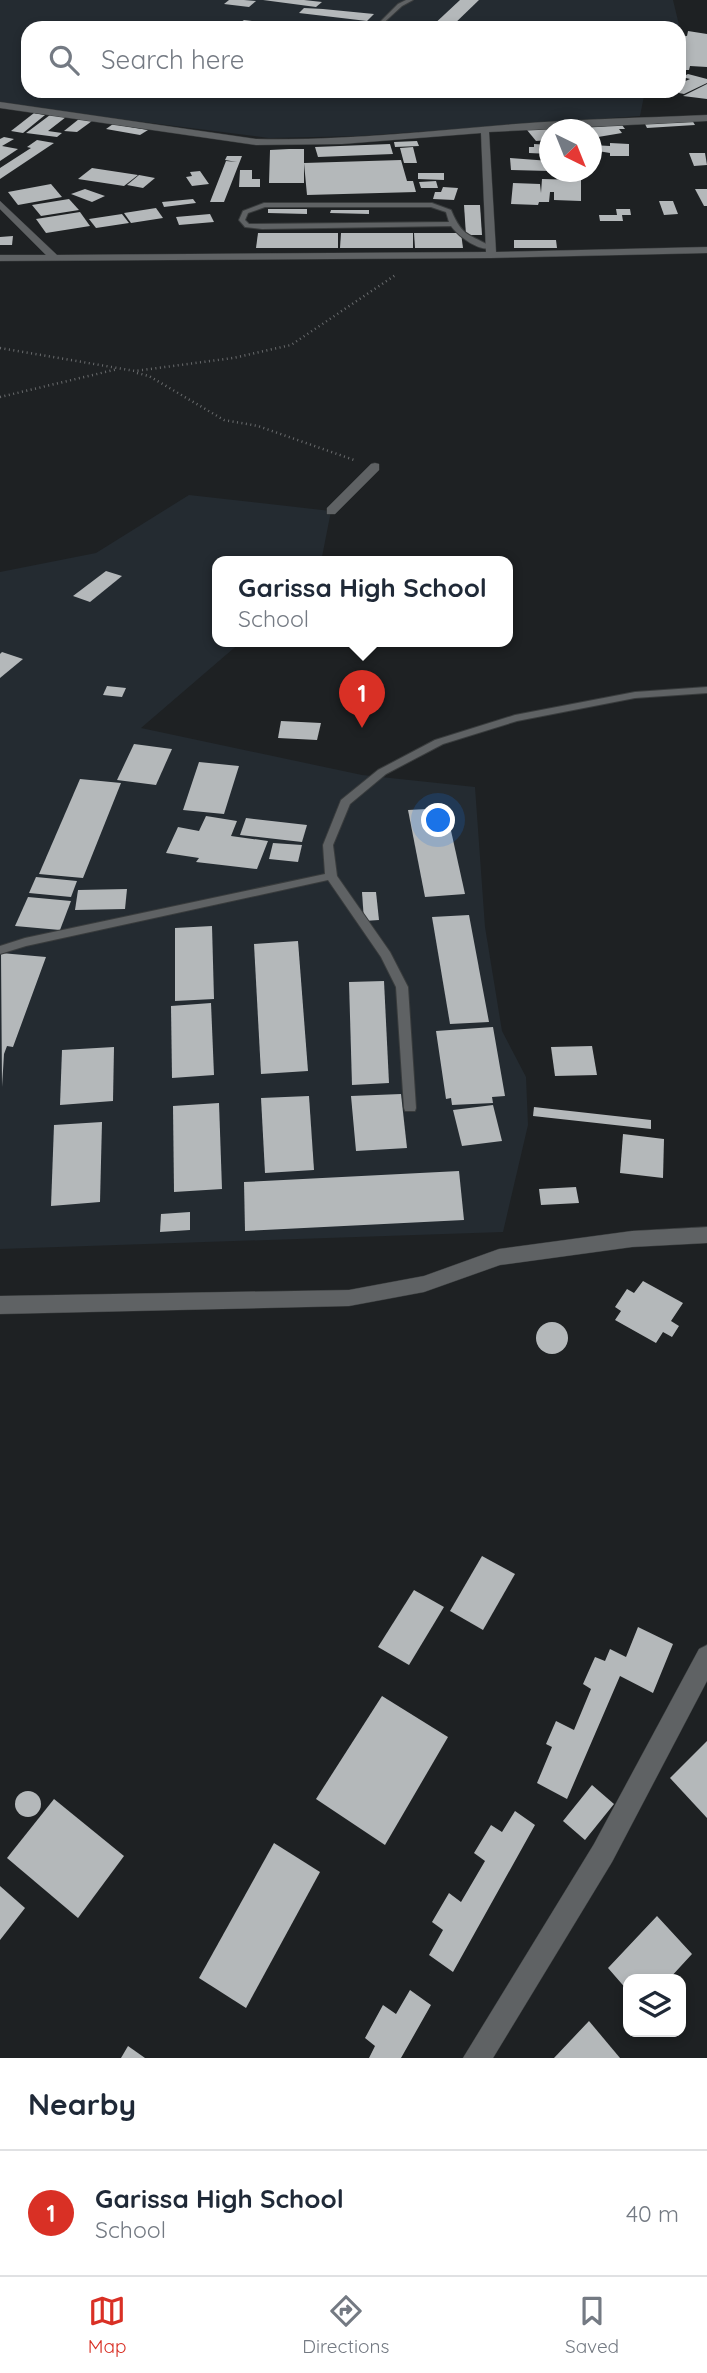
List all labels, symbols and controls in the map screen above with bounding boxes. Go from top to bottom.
search box [21,21,686,98]
icon: search [45,41,83,79]
text: Search here [101,43,245,76]
north arrow [539,119,602,182]
popup [212,556,513,647]
text: Garissa High School [238,571,487,604]
text: School [238,604,309,633]
pin: 1 [339,670,385,728]
your location [421,803,455,837]
map controls [623,1974,686,2037]
button: layers [623,1974,686,2037]
text: Nearby [28,2085,136,2123]
text: Garissa High School [95,2182,344,2215]
text: 1 [47,2199,55,2228]
text: 40 m [626,2199,679,2228]
text: School [95,2215,166,2244]
tab: Map [88,2292,127,2358]
tab: Directions [302,2292,389,2358]
tab: Saved [565,2292,619,2358]

